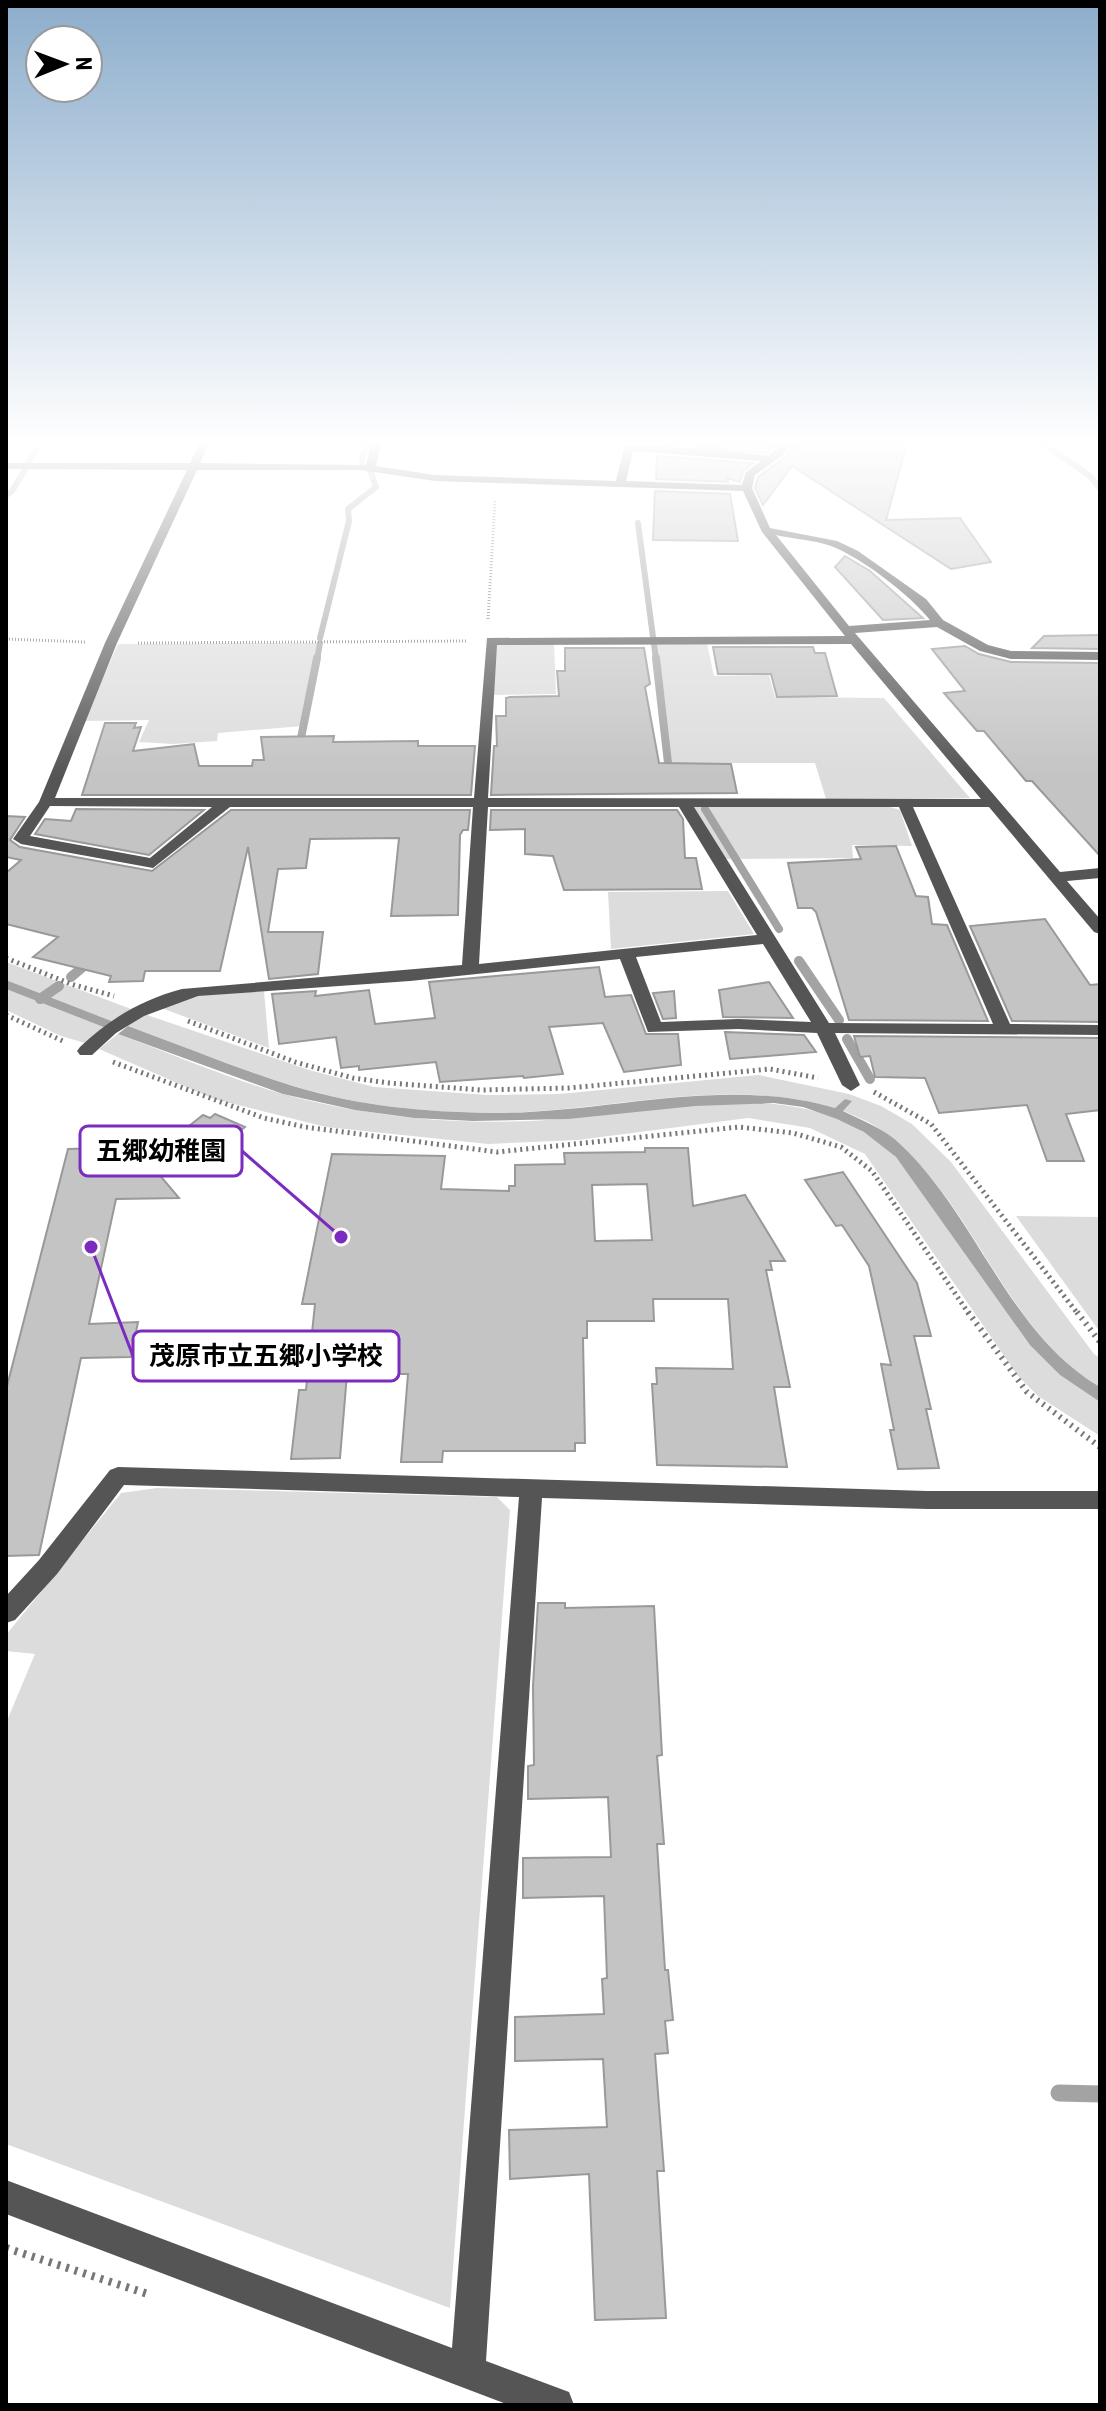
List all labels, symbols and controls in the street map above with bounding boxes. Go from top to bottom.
north arrow [24,24,104,104]
text: N [71,57,96,71]
callout: 五郷幼稚園 [80,1126,242,1176]
text: 五郷幼稚園 [96,1136,226,1166]
callout: 茂原市立五郷小学校 [133,1331,399,1381]
text: 茂原市立五郷小学校 [149,1341,383,1371]

